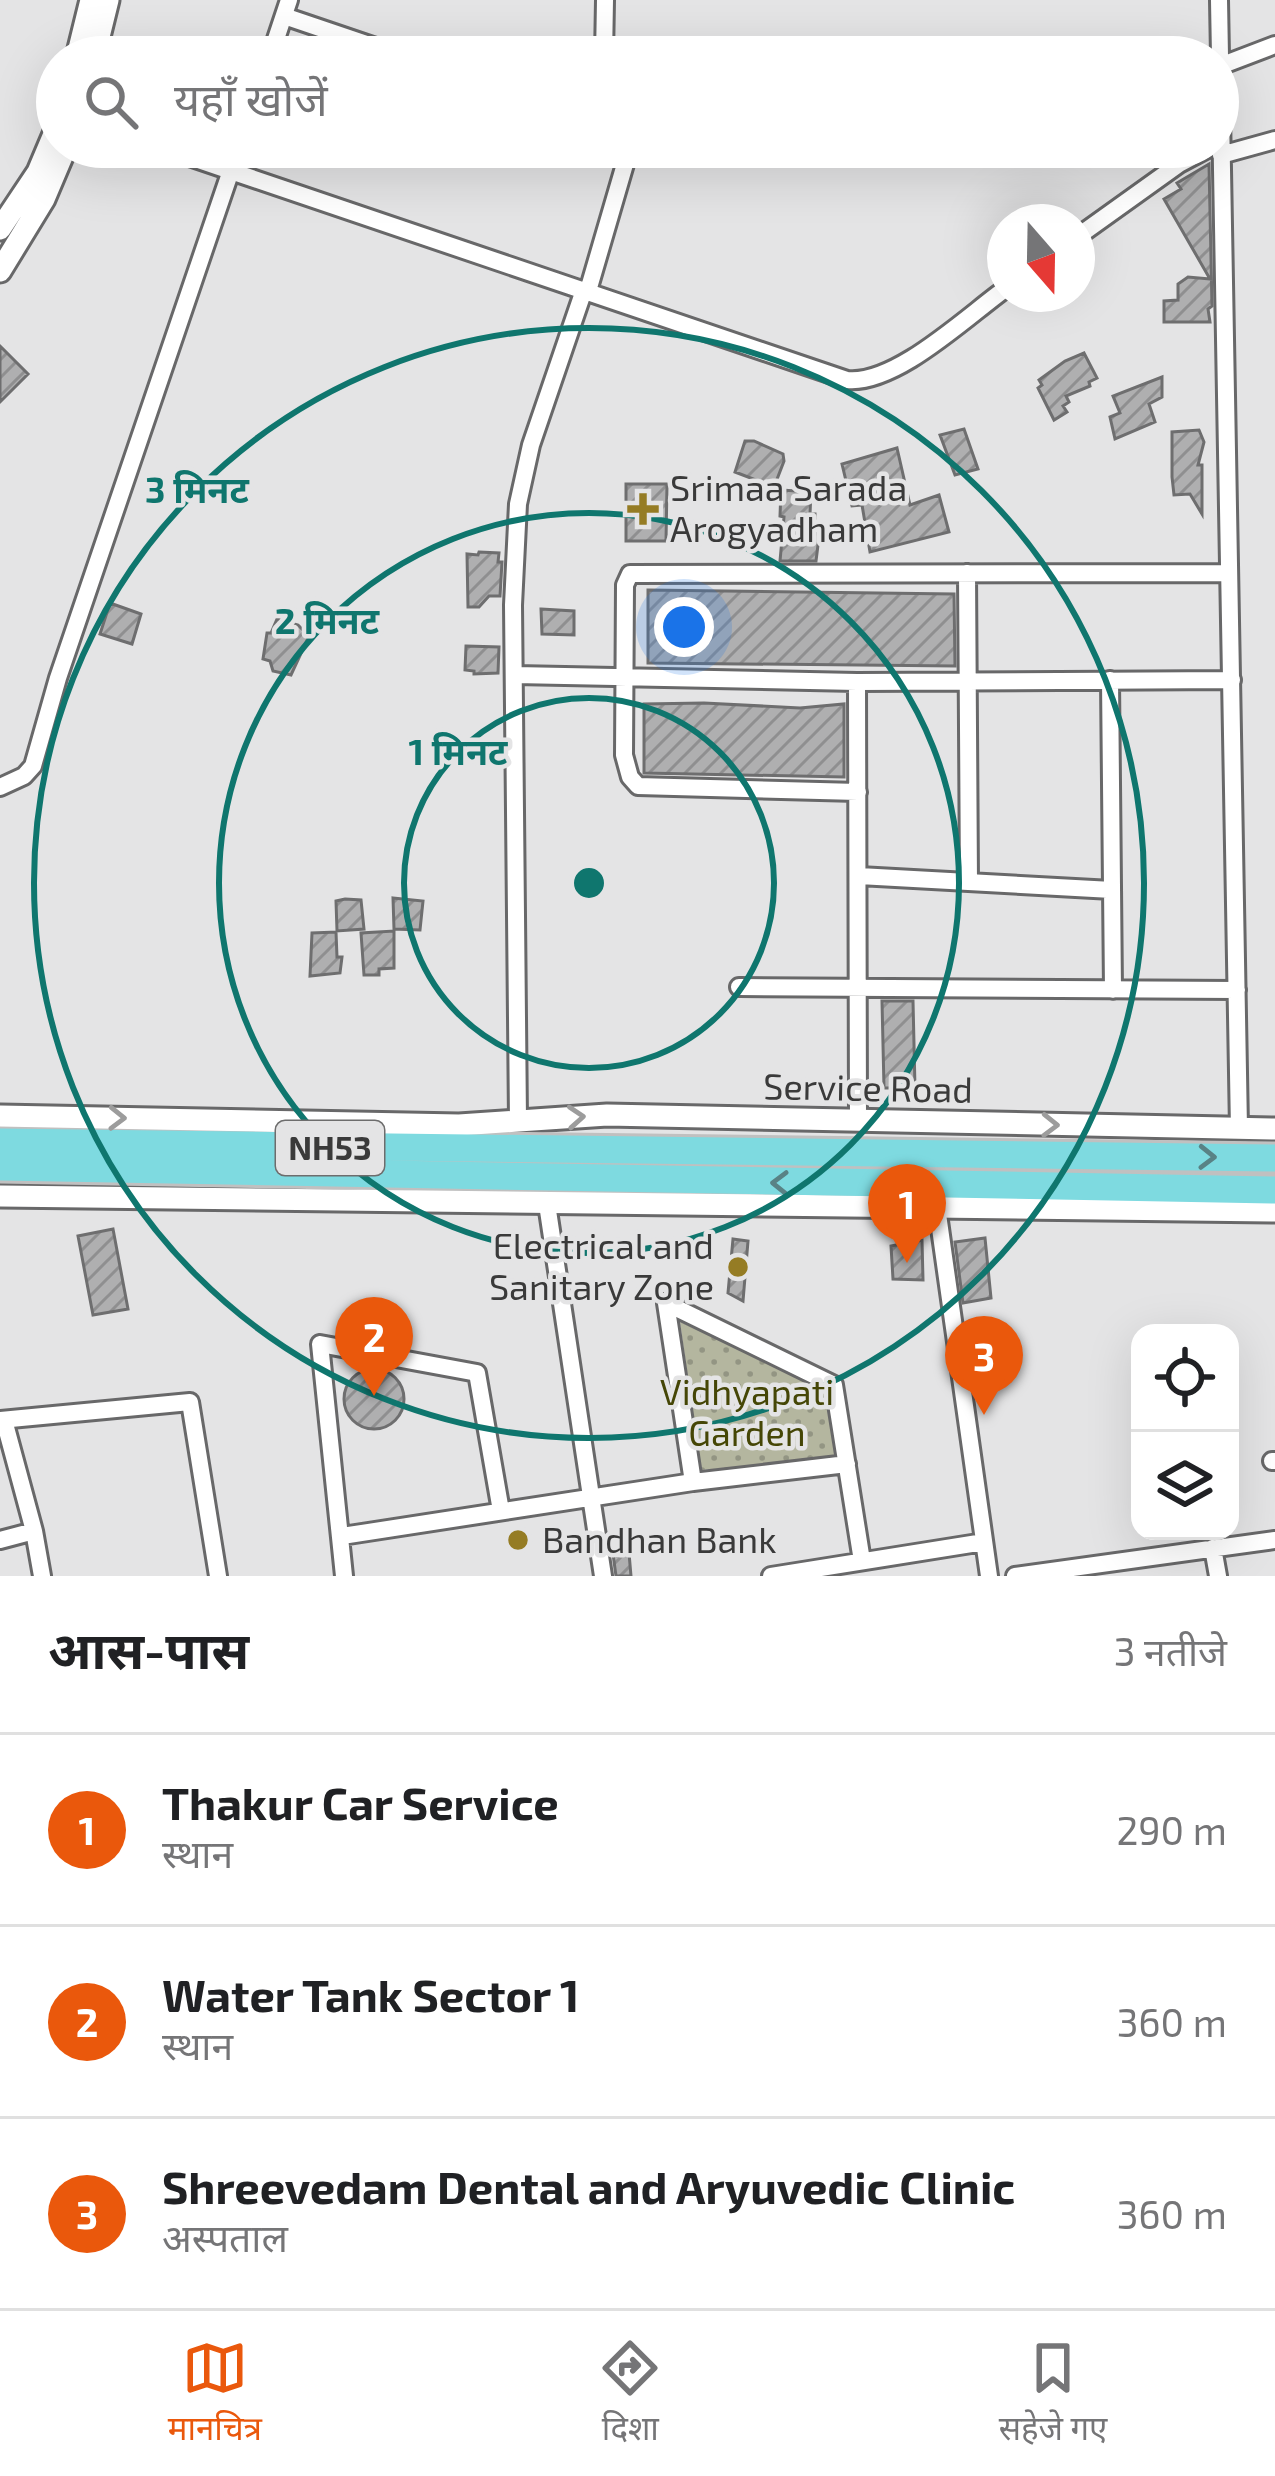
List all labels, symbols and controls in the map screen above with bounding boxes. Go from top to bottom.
search box [36,36,1239,168]
icon: search [78,69,144,135]
text: यहाँ खोजें [174,71,328,125]
north arrow [987,204,1095,312]
place label: Srimaa Sarada Arogyadham [670,465,907,549]
text: 3 मिनट [145,467,250,510]
marker: Srimaa Sarada Arogyadham [627,493,659,525]
your location [654,597,714,657]
text: 2 मिनट [275,598,380,641]
text: 1 मिनट [409,729,508,772]
centre of rings [568,862,610,904]
street label: Service Road [763,1063,973,1110]
one-way arrow [108,1105,127,1131]
one-way arrow [567,1105,586,1131]
one-way arrow [1041,1111,1060,1137]
road number: NH53 [276,1121,384,1175]
one-way arrow [1199,1144,1217,1170]
pin: 1 [868,1164,946,1263]
one-way arrow [770,1170,788,1196]
place label: Electrical and Sanitary Zone [489,1223,714,1307]
marker: Electrical and Sanitary Zone [725,1254,751,1280]
pin: 2 [335,1297,413,1396]
pin: 3 [945,1316,1023,1415]
map controls [1131,1324,1239,1540]
button: locate [1131,1324,1239,1432]
park label: Vidhyapati Garden [660,1369,834,1453]
button: layers [1131,1432,1239,1540]
place label: Bandhan Bank [542,1517,777,1560]
marker: Bandhan Bank [505,1527,531,1553]
text: आस-पास [48,1618,249,1679]
text: 3 नतीजे [1114,1627,1227,1674]
text: Thakur Car Service [162,1775,559,1829]
text: 1 [79,1806,95,1853]
text: 290 m [1116,1806,1227,1853]
text: स्थान [162,1829,233,1876]
text: Water Tank Sector 1 [162,1967,580,2021]
text: 2 [76,1998,98,2045]
text: 360 m [1117,1998,1227,2045]
text: स्थान [162,2021,233,2068]
text: Shreevedam Dental and Aryuvedic Clinic [162,2159,1015,2213]
text: 3 [76,2190,98,2237]
text: 360 m [1117,2190,1227,2237]
text: अस्पताल [162,2213,288,2260]
tab: मानचित्र [168,2335,262,2453]
tab: दिशा [597,2335,663,2453]
tab: सहेजे गए [999,2335,1107,2453]

